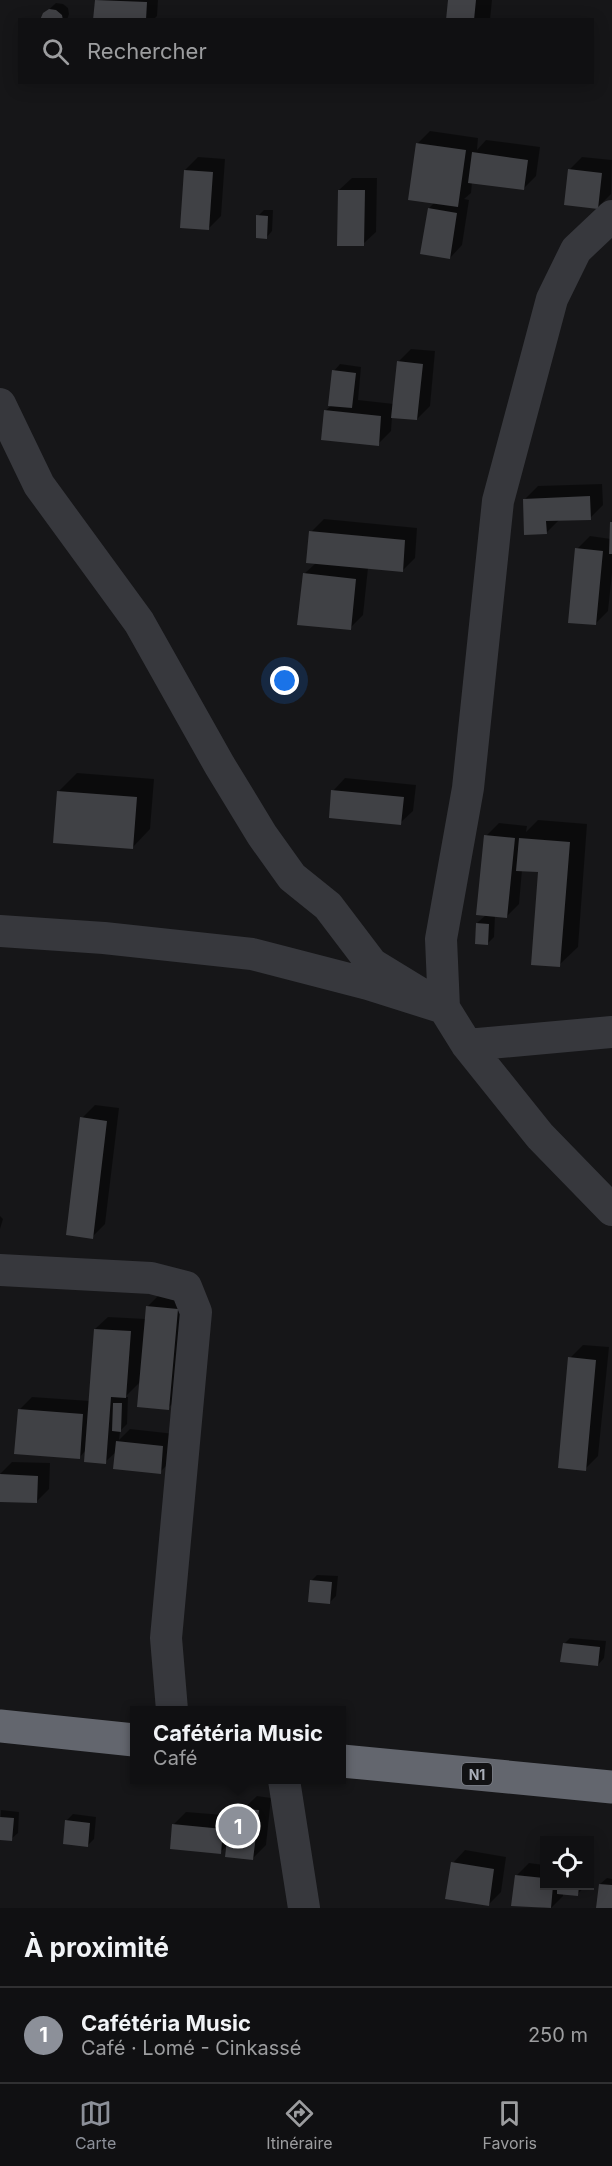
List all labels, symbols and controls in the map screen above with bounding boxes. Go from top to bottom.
search box [18,18,594,84]
icon: search [39,35,72,68]
text: Rechercher [87,38,207,64]
your location [270,666,299,695]
popup [130,1706,346,1784]
text: Cafétéria Music [153,1720,323,1746]
text: Café [153,1746,197,1770]
road number: N1 [462,1763,492,1785]
pin: 1 [218,1804,258,1848]
map controls [540,1836,594,1890]
button: locate [540,1836,594,1890]
text: À proximité [24,1932,169,1963]
text: Cafétéria Music [81,2010,251,2036]
text: 1 [39,2023,48,2047]
text: 250 m [528,2023,588,2047]
text: Café · Lomé - Cinkassé [81,2036,302,2060]
tab: Carte [75,2097,116,2153]
tab: Itinéraire [266,2097,333,2153]
tab: Favoris [482,2097,537,2153]

